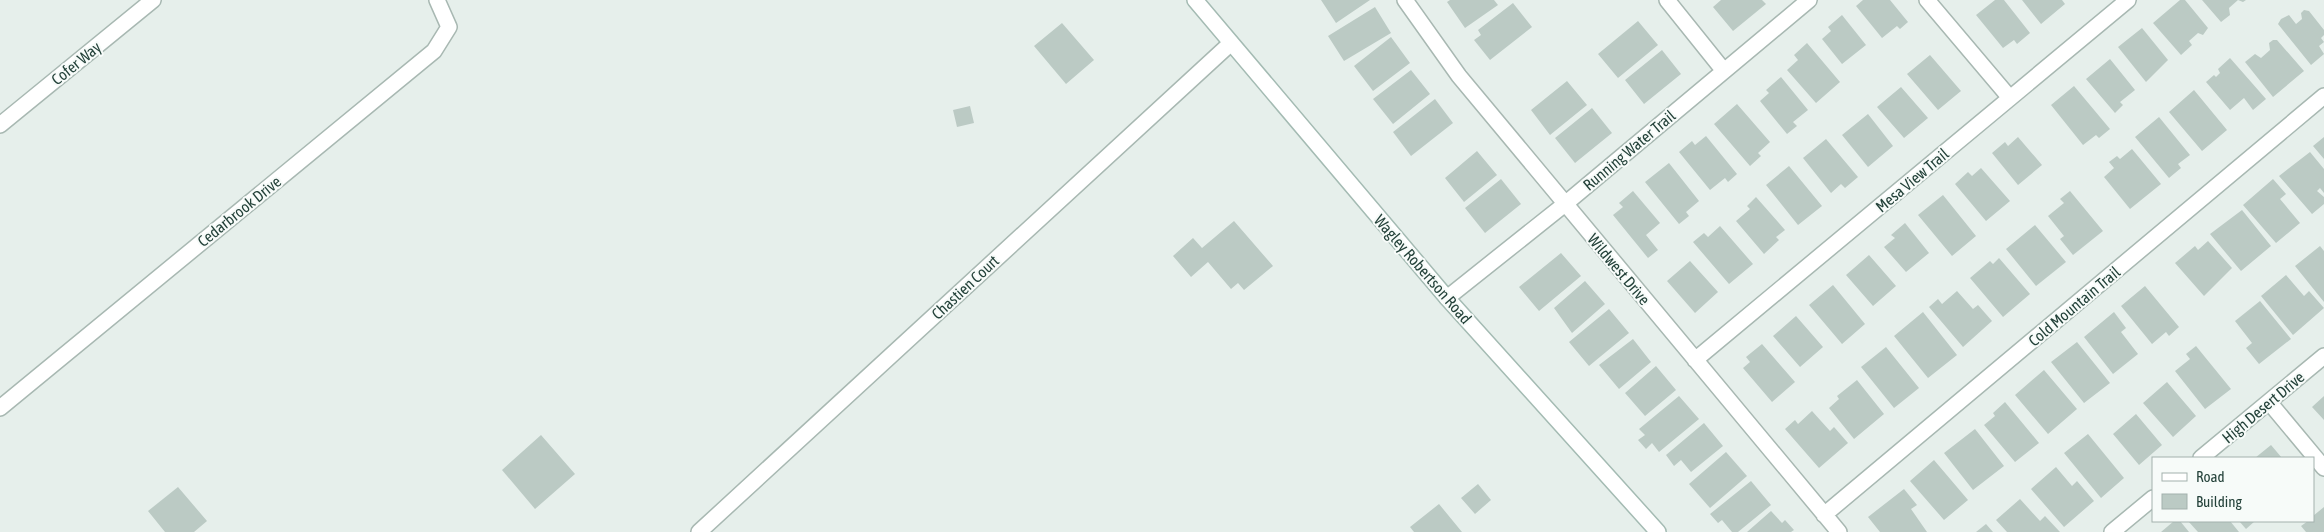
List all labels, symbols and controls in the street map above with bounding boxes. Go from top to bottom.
street label: Cofer Way [48,37,105,89]
street label: Running Water Trail [1579,106,1680,195]
street label: Mesa View Trail [1872,144,1953,216]
street label: Cedarbrook Drive [194,172,284,250]
street label: Wagley Robertson Road [1370,211,1475,328]
street label: Wildwest Drive [1584,230,1654,308]
street label: Chastien Court [928,251,1003,323]
street label: Cold Mountain Trail [2025,262,2124,349]
street label: High Desert Drive [2218,368,2308,447]
legend [2152,457,2314,522]
text: Road [2196,468,2225,485]
text: Building [2196,493,2242,510]

